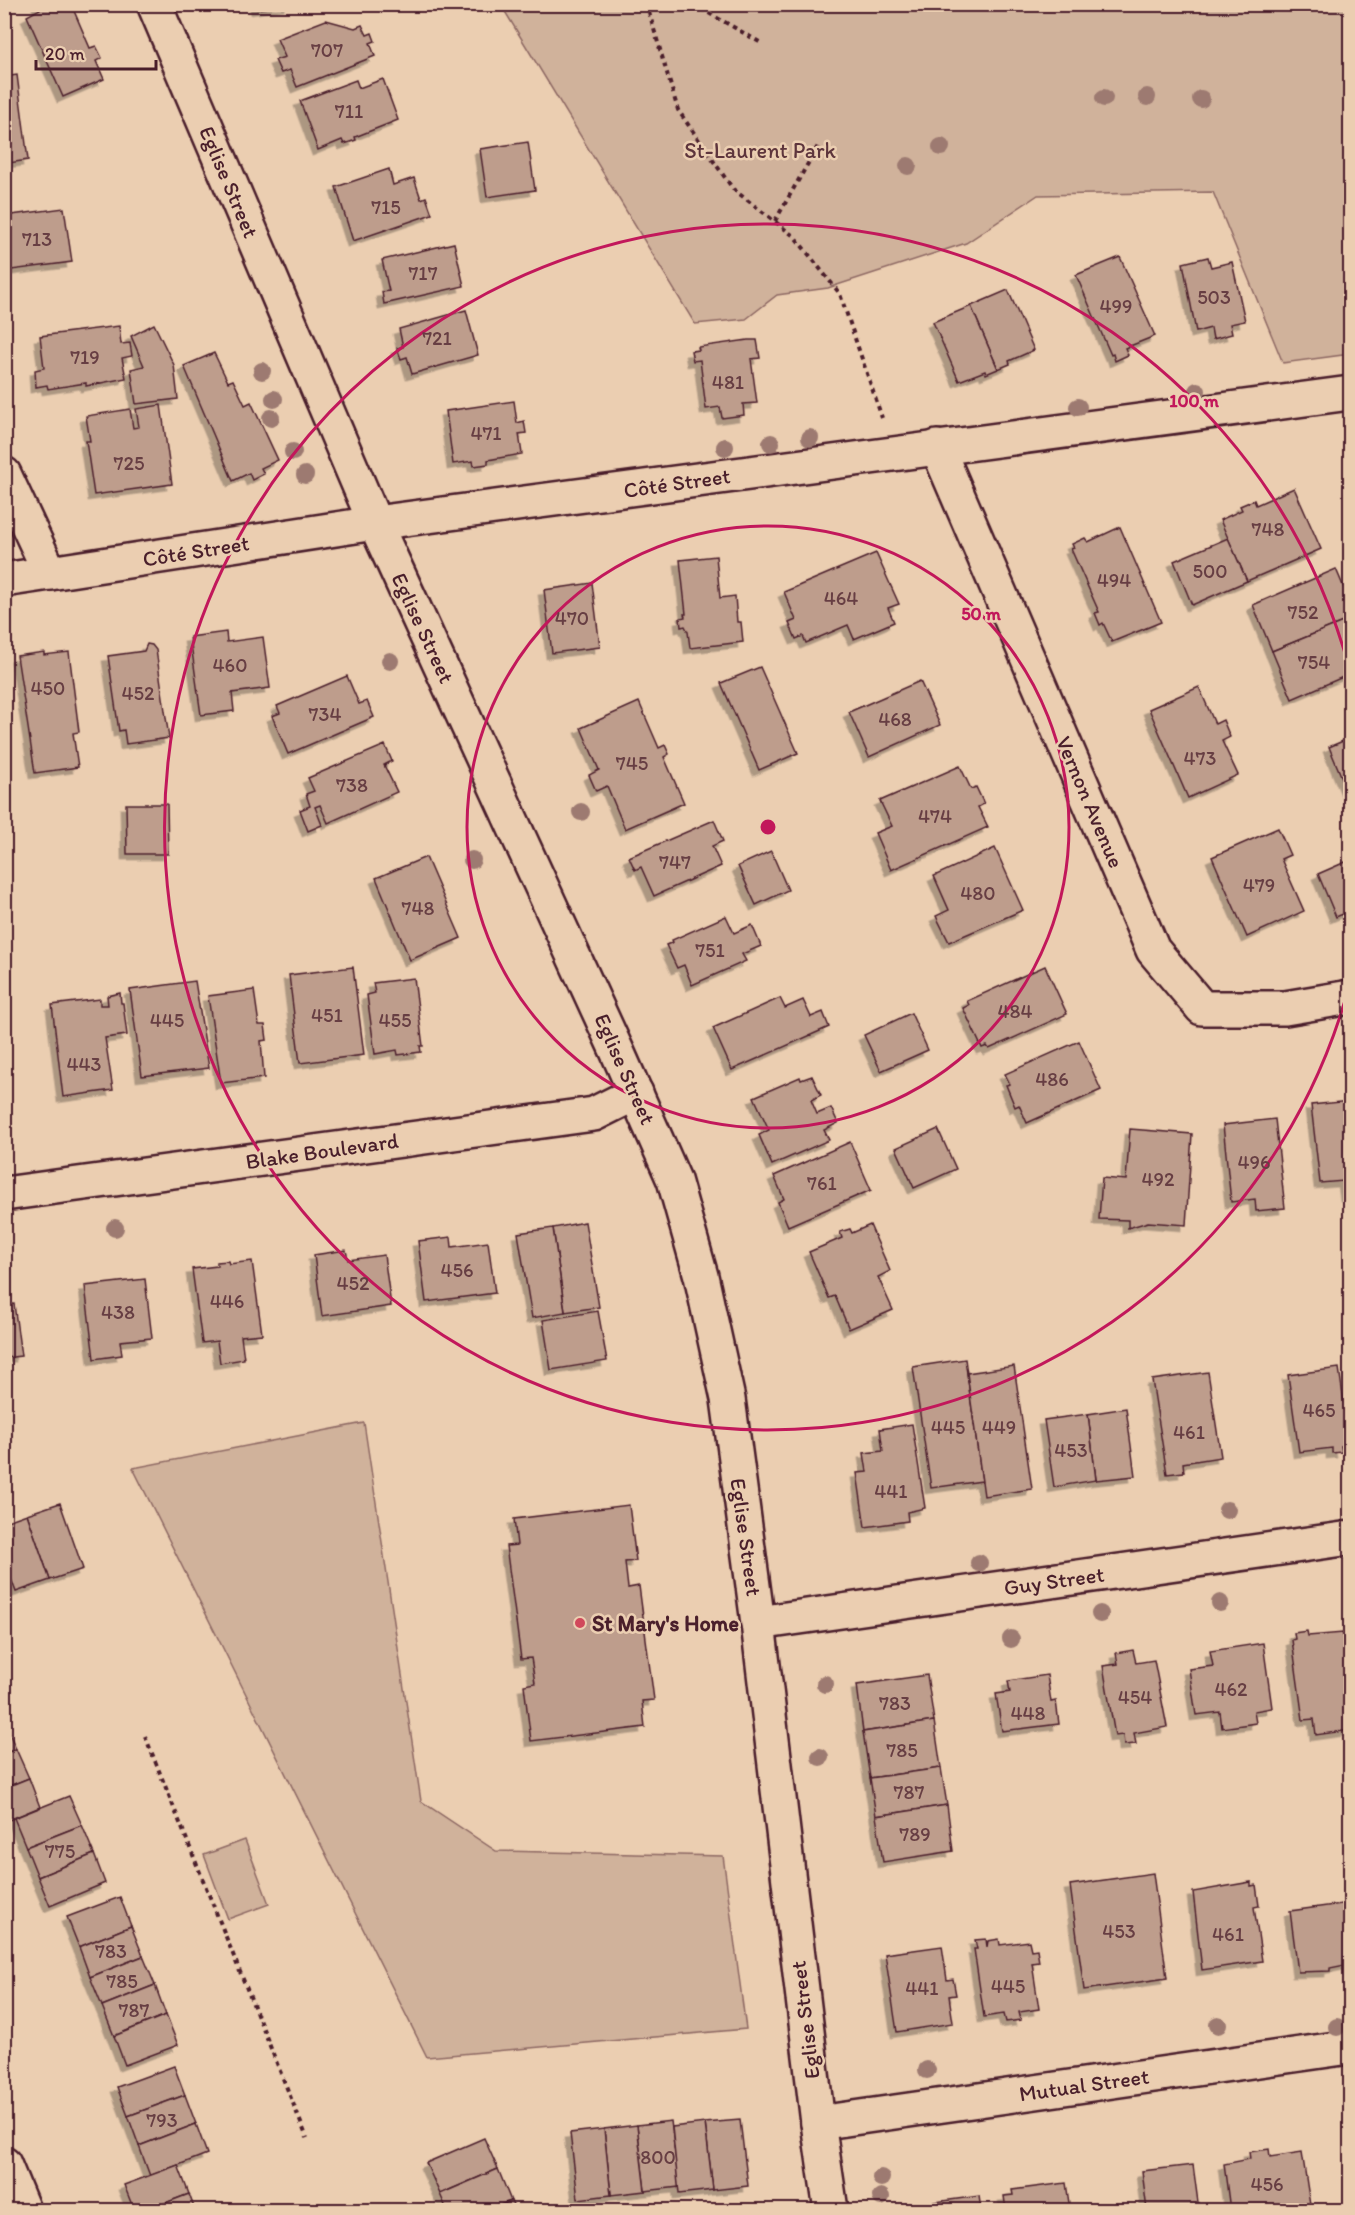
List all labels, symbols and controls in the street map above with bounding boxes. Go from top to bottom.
scale bar [36,33,156,71]
house number: 707 [311,38,343,62]
text: 20 m [45,43,85,65]
house number: 711 [335,99,363,123]
street label: Eglise Street [193,122,265,242]
park label: St-Laurent Park [684,137,836,164]
house number: 715 [371,195,401,219]
house number: 713 [22,227,52,251]
house number: 717 [408,261,438,285]
house number: 503 [1197,285,1231,309]
house number: 499 [1100,294,1132,318]
house number: 721 [422,326,452,350]
house number: 719 [70,345,100,369]
house number: 481 [712,370,744,394]
text: 100 m [1169,390,1220,412]
house number: 471 [470,421,502,445]
house number: 725 [114,451,144,475]
street label: Côté Street [622,462,732,504]
house number: 748 [1252,517,1284,541]
street label: Côté Street [141,529,251,573]
house number: 500 [1192,559,1228,583]
street label: Eglise Street [386,568,460,688]
house number: 494 [1097,568,1131,592]
house number: 464 [824,586,858,610]
house number: 752 [1288,600,1319,624]
text: 50 m [961,603,1002,625]
house number: 470 [555,606,589,630]
house number: 754 [1298,650,1330,674]
house number: 460 [213,653,247,677]
house number: 450 [31,676,65,700]
house number: 452 [121,681,155,705]
house number: 734 [309,702,341,726]
house number: 468 [878,707,912,731]
street label: Vernon Avenue [1050,732,1130,872]
house number: 473 [1184,746,1217,770]
house number: 745 [616,751,648,775]
house number: 738 [336,773,368,797]
house number: 474 [918,804,952,828]
centre of rings [758,817,778,837]
house number: 747 [659,850,691,874]
house number: 479 [1243,873,1275,897]
house number: 480 [960,881,996,905]
house number: 748 [402,896,434,920]
house number: 751 [695,938,725,962]
house number: 484 [998,999,1033,1023]
house number: 451 [311,1003,343,1027]
house number: 445 [150,1008,184,1032]
house number: 455 [378,1008,412,1032]
street label: Eglise Street [588,1009,662,1129]
house number: 443 [67,1052,102,1076]
house number: 486 [1035,1067,1069,1091]
street label: Blake Boulevard [244,1127,400,1175]
house number: 496 [1237,1150,1271,1174]
house number: 492 [1142,1167,1175,1191]
house number: 761 [807,1171,837,1195]
house number: 456 [440,1258,474,1282]
house number: 452 [336,1271,370,1295]
house number: 446 [210,1289,244,1313]
house number: 438 [101,1300,135,1324]
house number: 465 [1302,1398,1336,1422]
house number: 445 [931,1415,965,1439]
house number: 449 [982,1415,1016,1439]
house number: 461 [1173,1420,1205,1444]
house number: 453 [1054,1438,1088,1462]
street label: Eglise Street [724,1476,768,1598]
house number: 441 [874,1479,908,1503]
street label: Guy Street [1002,1561,1106,1601]
place label: St Mary's Home [592,1610,739,1637]
marker: St Mary's Home [573,1616,587,1630]
house number: 462 [1214,1677,1248,1701]
house number: 454 [1118,1685,1152,1709]
house number: 783 [879,1691,911,1715]
house number: 448 [1011,1701,1046,1725]
house number: 785 [886,1738,918,1762]
house number: 787 [894,1780,924,1804]
house number: 789 [899,1822,931,1846]
house number: 775 [45,1839,75,1863]
house number: 453 [1102,1919,1136,1943]
house number: 461 [1212,1922,1244,1946]
house number: 783 [95,1939,127,1963]
street label: Eglise Street [784,1959,826,2081]
house number: 785 [106,1969,138,1993]
house number: 445 [991,1974,1025,1998]
house number: 441 [905,1976,939,2000]
house number: 787 [119,1998,149,2022]
street label: Mutual Street [1017,2063,1151,2107]
house number: 793 [146,2108,178,2132]
house number: 800 [640,2145,676,2169]
house number: 456 [1250,2172,1284,2196]

